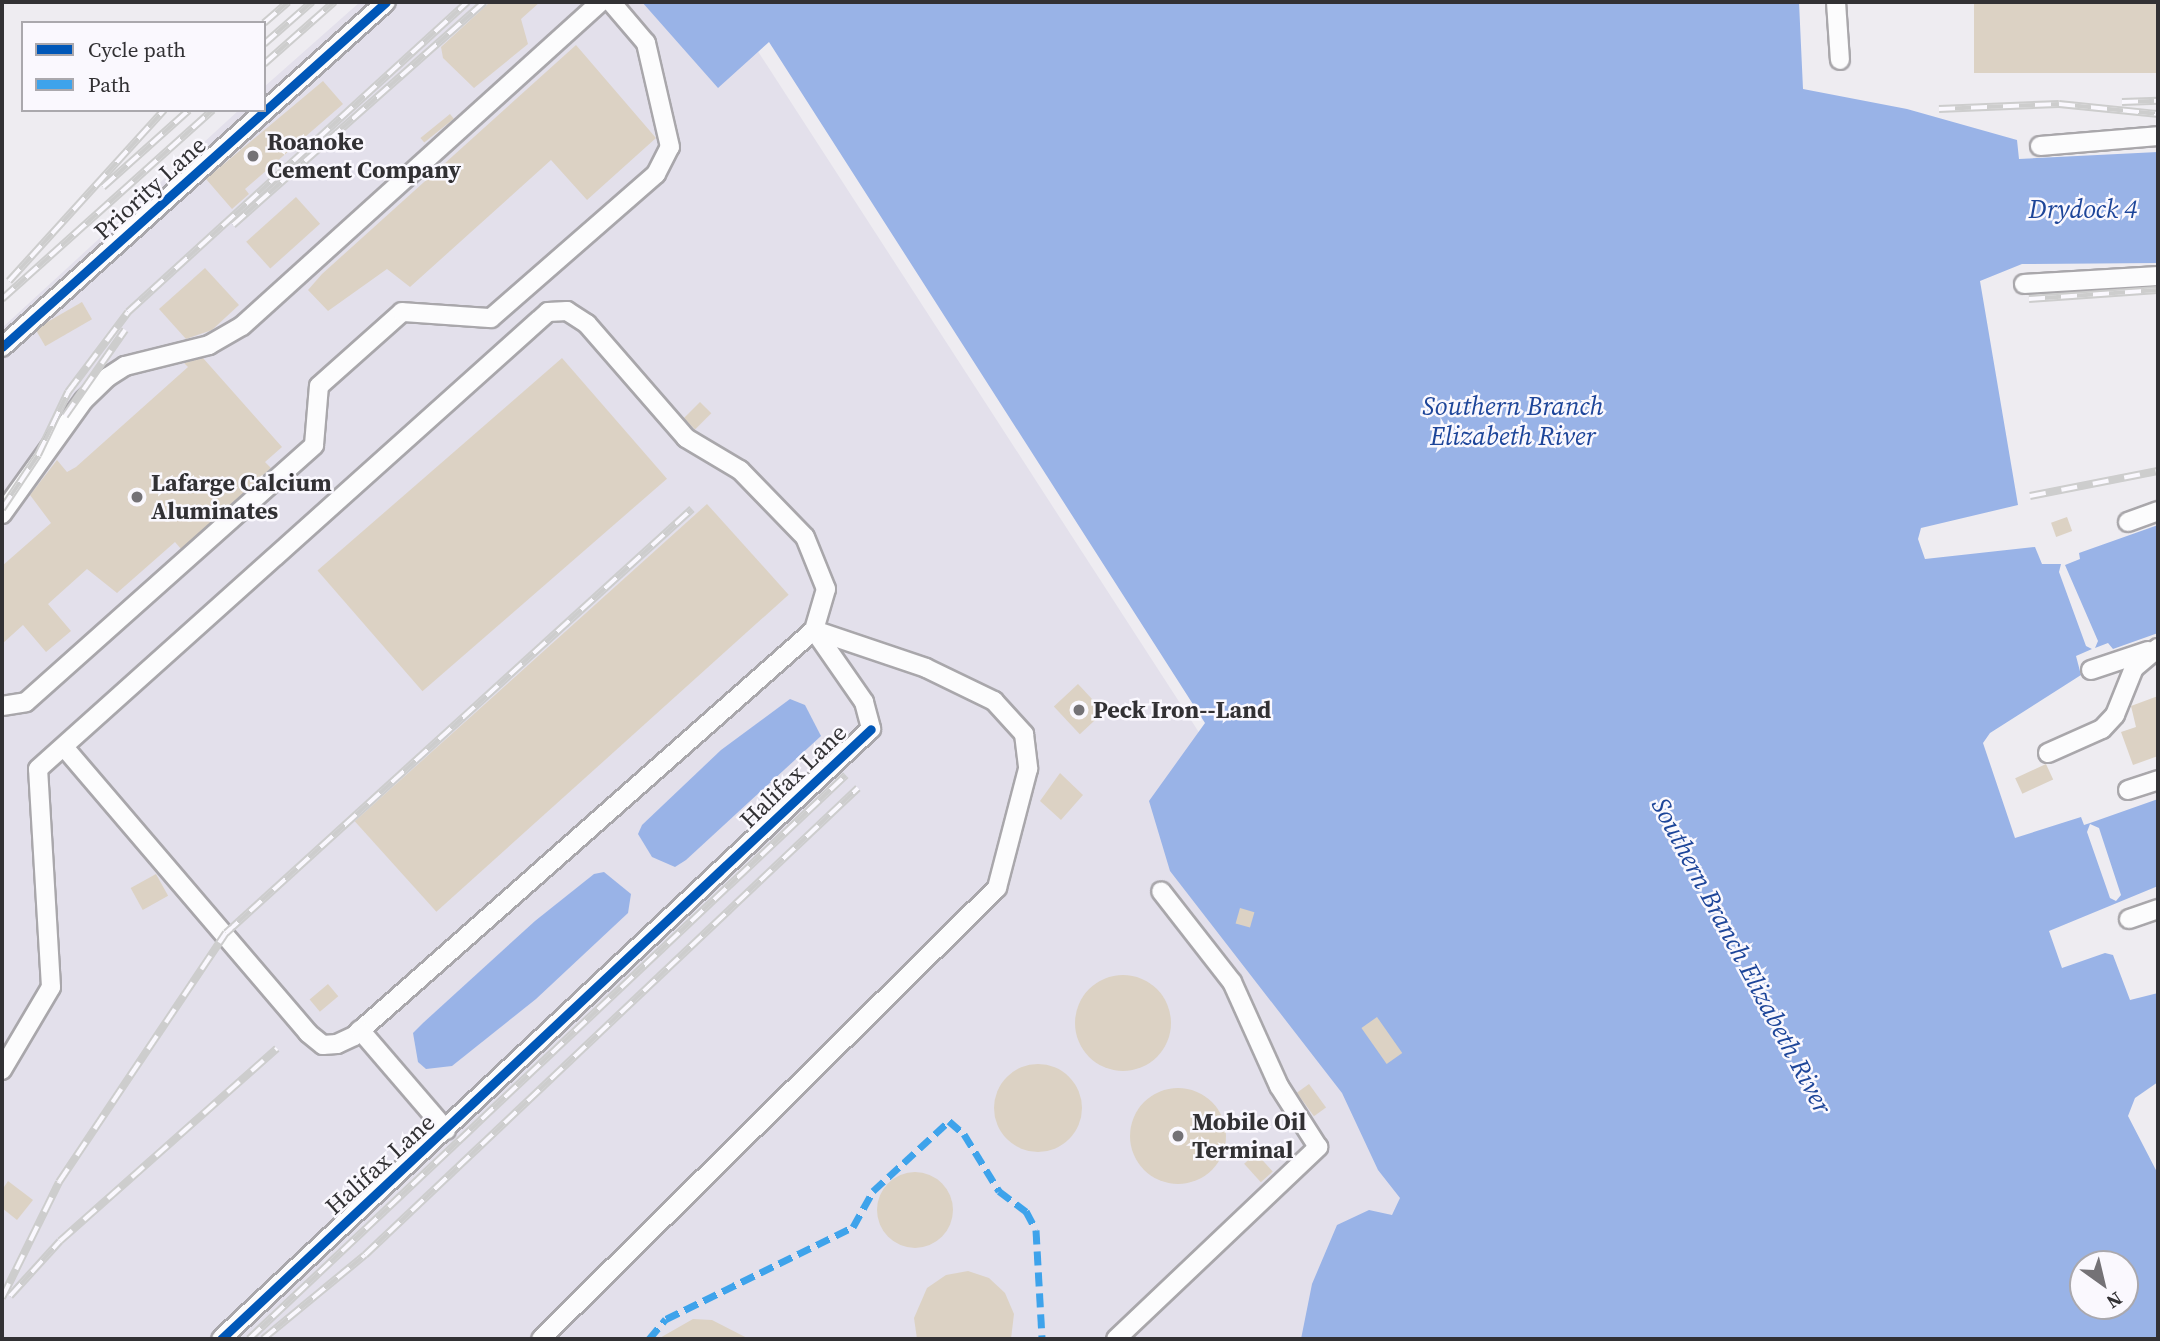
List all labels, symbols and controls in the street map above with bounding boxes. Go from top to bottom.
legend [21,21,266,112]
text: Cycle path [88,35,186,64]
text: Path [88,70,131,99]
place label: Roanoke Cement Company [267,128,461,184]
street label: Priority Lane [88,130,212,246]
marker: Roanoke Cement Company [245,148,261,164]
water label: Drydock 4 [2028,194,2138,226]
water label: Southern Branch Elizabeth River [1422,391,1604,452]
place label: Lafarge Calcium Aluminates [151,469,332,525]
marker: Lafarge Calcium Aluminates [129,489,145,505]
place label: Peck Iron--Land [1093,696,1271,724]
marker: Peck Iron--Land [1071,702,1087,718]
street label: Halifax Lane [734,718,852,834]
water label: Southern Branch Elizabeth River [1644,793,1838,1119]
street label: Halifax Lane [319,1107,441,1221]
place label: Mobile Oil Terminal [1192,1108,1306,1164]
marker: Mobile Oil Terminal [1170,1128,1186,1144]
north arrow [2069,1250,2139,1320]
text: N [2102,1286,2128,1315]

